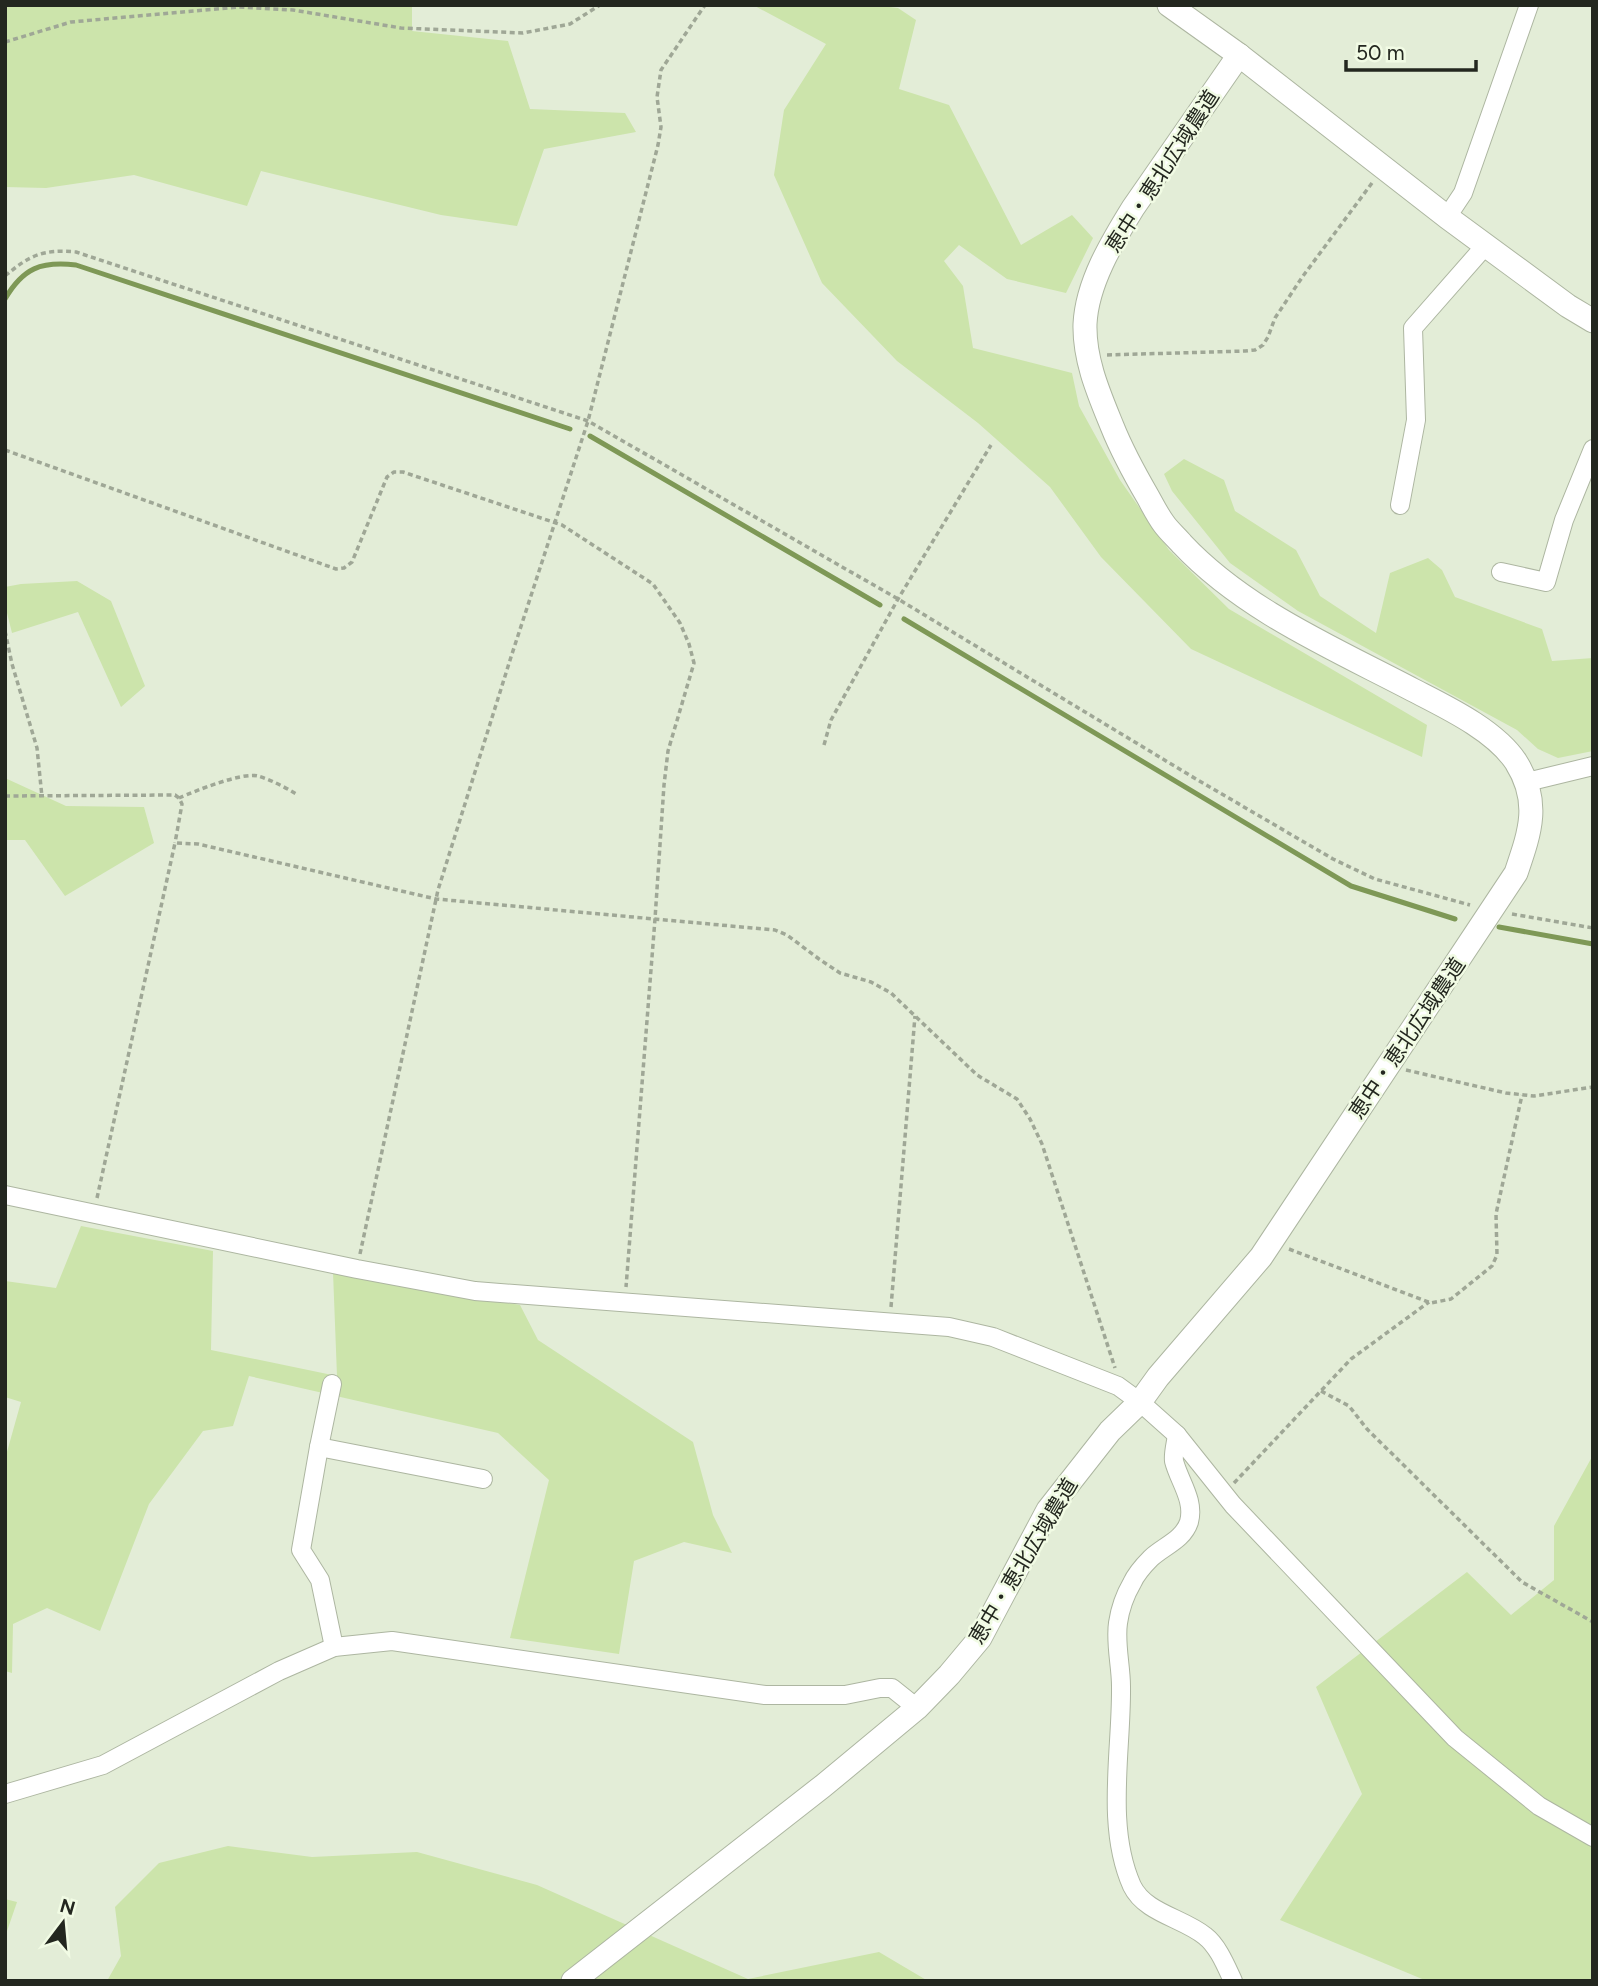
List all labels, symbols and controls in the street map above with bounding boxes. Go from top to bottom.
scale bar [1346,28,1476,72]
text: 50 m [1356,40,1405,65]
street label: 恵中・恵北広域農道 [1100,85,1224,257]
street label: 恵中・恵北広域農道 [1344,953,1470,1123]
street label: 恵中・恵北広域農道 [964,1474,1082,1648]
north arrow [28,1888,98,1958]
text: N [57,1894,78,1920]

